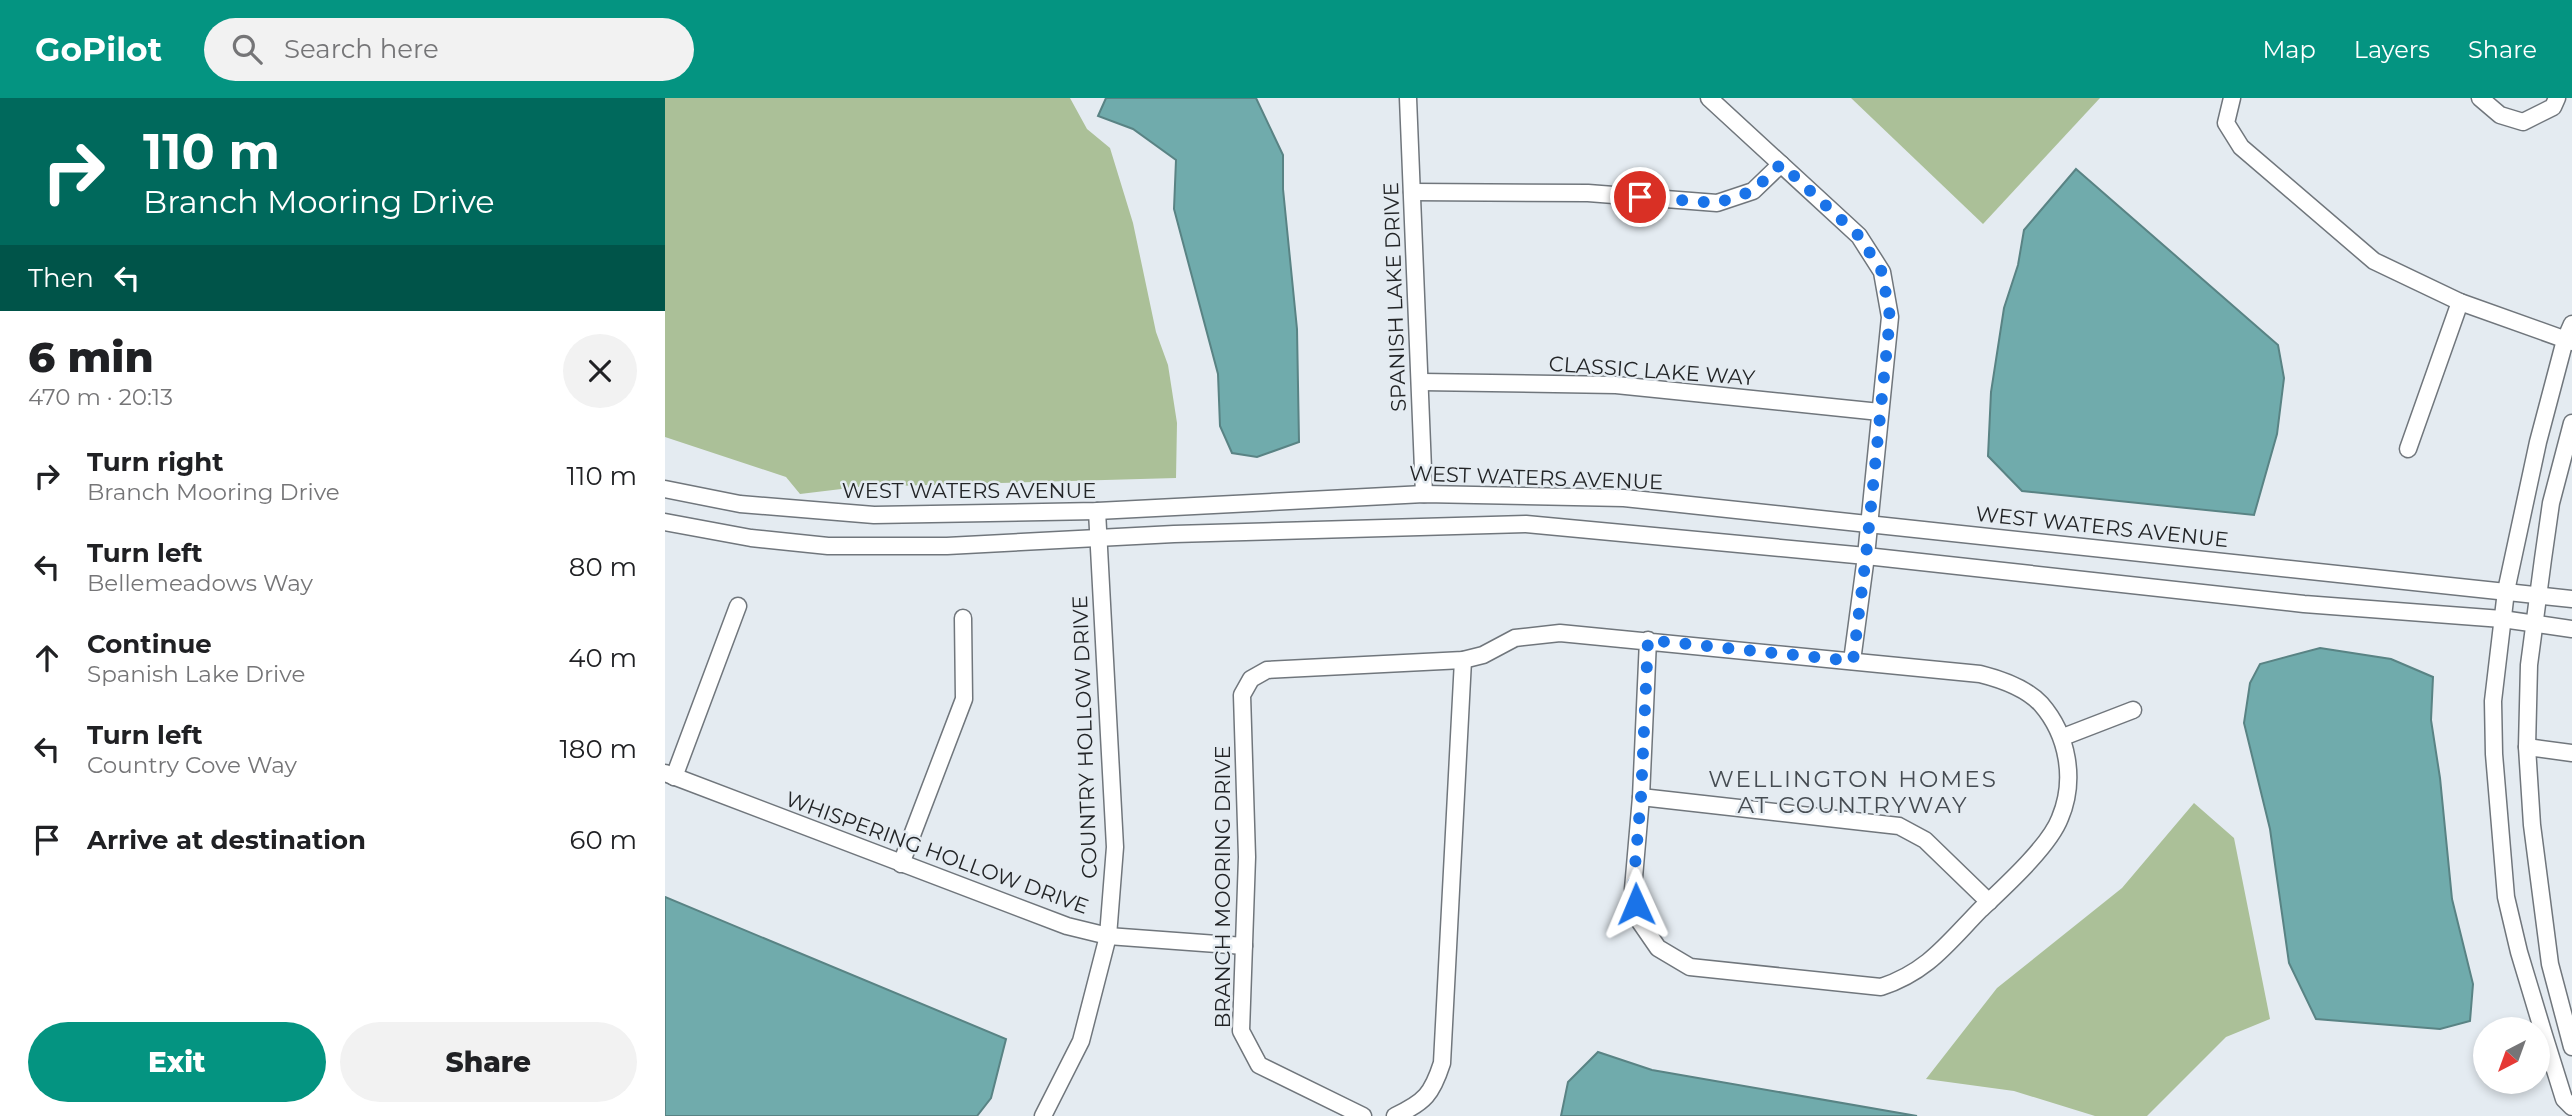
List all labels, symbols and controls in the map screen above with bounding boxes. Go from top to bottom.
search box [204,18,694,81]
text: GoPilot [35,29,162,69]
icon: search [228,30,266,68]
text: Search here [284,33,439,65]
text: Map [2262,35,2316,64]
text: Layers [2354,35,2430,64]
text: Share [2468,35,2537,64]
text: 110 m [143,122,280,181]
icon: right [28,126,119,217]
pin [1610,167,1670,227]
icon: arrive [1621,178,1659,216]
text: Branch Mooring Drive [143,182,495,221]
street label: SPANISH LAKE DRIVE [1378,182,1411,412]
icon: left [108,259,146,297]
text: Then [28,262,94,294]
text: 6 min [28,331,154,383]
button: close [563,334,637,408]
street label: CLASSIC LAKE WAY [1548,351,1757,390]
text: 470 m · 20:13 [28,383,173,411]
text: Turn right [87,446,223,478]
icon: right [28,457,66,495]
text: 110 m [567,460,637,492]
street label: WEST WATERS AVENUE [1408,461,1664,494]
text: Branch Mooring Drive [87,478,340,506]
street label: WEST WATERS AVENUE [842,478,1096,503]
street label: WEST WATERS AVENUE [1974,501,2230,552]
text: Turn left [87,537,203,569]
icon: left [28,548,66,586]
text: 80 m [569,551,637,583]
text: Bellemeadows Way [87,569,313,597]
street label: COUNTRY HOLLOW DRIVE [1067,595,1102,879]
text: Continue [87,628,212,660]
icon: ahead [28,639,66,677]
text: 40 m [568,642,637,674]
text: Spanish Lake Drive [87,660,305,688]
text: Turn left [87,719,203,751]
icon: left [28,730,66,768]
text: 180 m [559,733,637,765]
street label: BRANCH MOORING DRIVE [1210,745,1235,1029]
text: Country Cove Way [87,751,297,779]
district label: WELLINGTON HOMES AT COUNTRYWAY [1708,765,1998,819]
street label: WHISPERING HOLLOW DRIVE [782,786,1092,919]
icon: arrive [28,821,66,859]
text: Arrive at destination [87,824,366,856]
text: 60 m [570,824,637,856]
position arrow [1599,867,1673,941]
north arrow [2473,1017,2550,1094]
map controls [2473,1017,2550,1094]
button: Exit [28,1022,326,1102]
button: Share [340,1022,637,1102]

